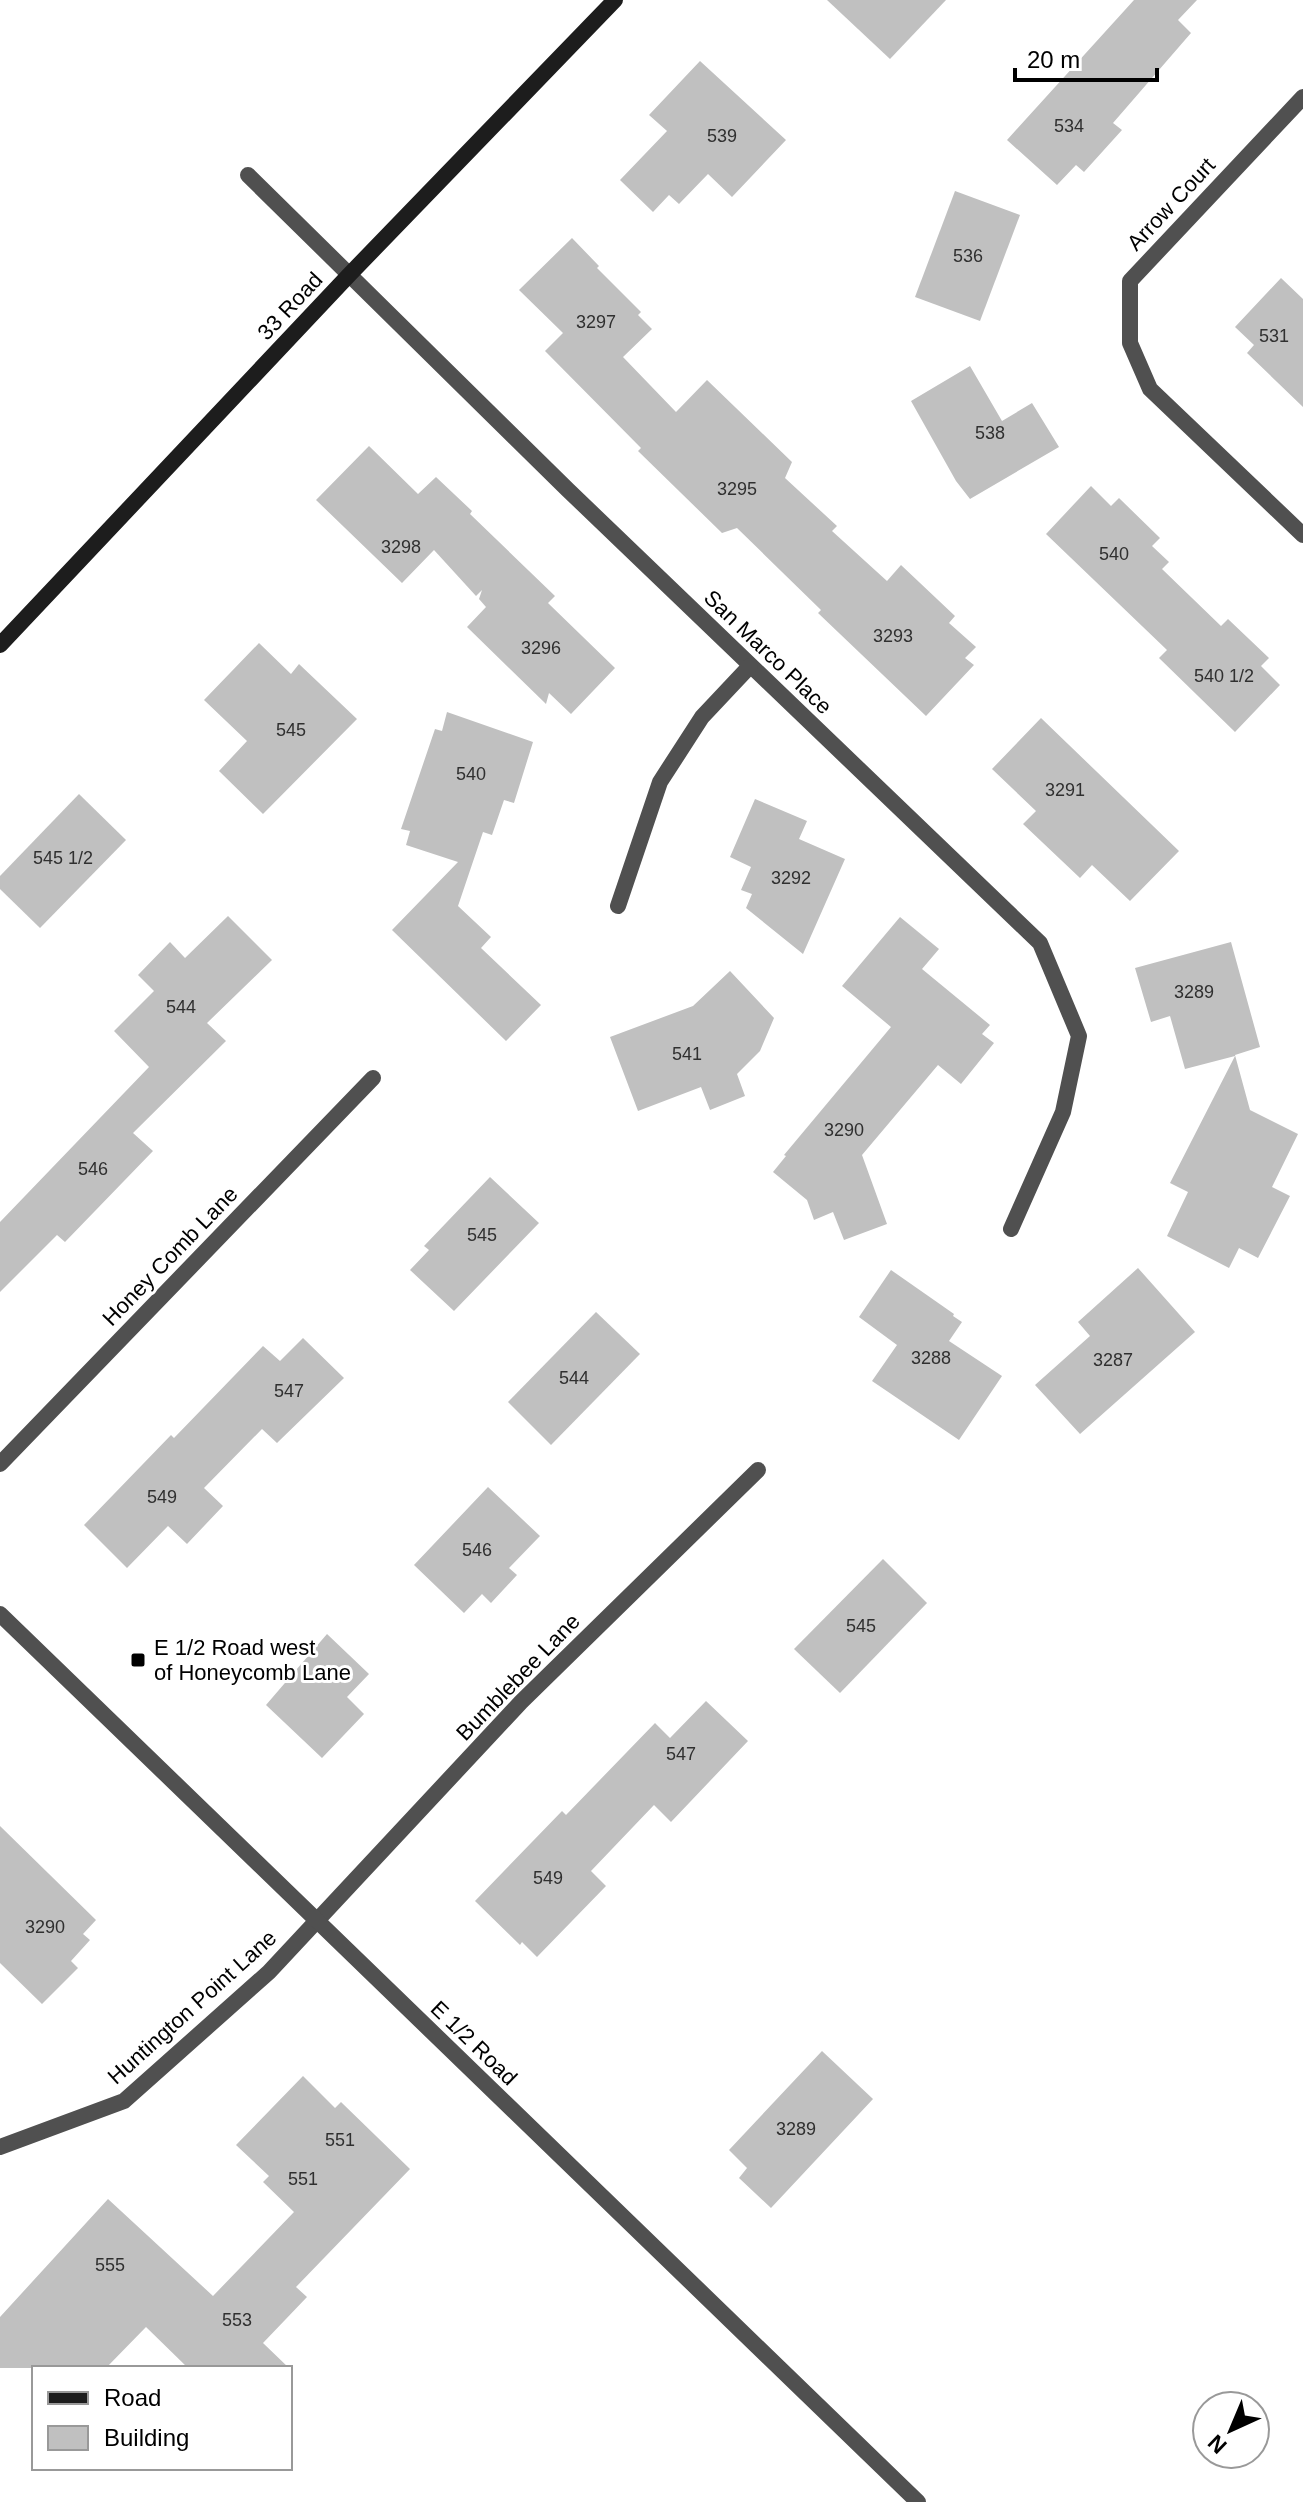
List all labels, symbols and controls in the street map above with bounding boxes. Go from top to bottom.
scale bar [1015,32,1157,82]
text: 20 m [1027,46,1080,73]
house number: 534 [1054,116,1084,136]
house number: 539 [707,126,737,146]
street label: Arrow Court [1122,153,1220,255]
house number: 536 [953,246,983,266]
street label: 33 Road [252,267,328,345]
house number: 3297 [576,312,616,332]
house number: 531 [1259,326,1289,346]
house number: 538 [975,423,1005,443]
house number: 3295 [717,479,757,499]
house number: 3298 [381,537,421,557]
house number: 540 [1099,544,1129,564]
street label: San Marco Place [699,585,837,719]
house number: 3293 [873,626,913,646]
house number: 3296 [521,638,561,658]
house number: 540 1/2 [1194,666,1254,686]
house number: 545 [276,720,306,740]
house number: 540 [456,764,486,784]
house number: 3291 [1045,780,1085,800]
house number: 545 1/2 [33,848,93,868]
house number: 3292 [771,868,811,888]
house number: 3289 [1174,982,1214,1002]
house number: 544 [166,997,196,1017]
house number: 541 [672,1044,702,1064]
house number: 3290 [824,1120,864,1140]
house number: 546 [78,1159,108,1179]
street label: Honey Comb Lane [97,1181,243,1331]
house number: 545 [467,1225,497,1245]
house number: 3288 [911,1348,951,1368]
house number: 3287 [1093,1350,1133,1370]
house number: 544 [559,1368,589,1388]
house number: 547 [274,1381,304,1401]
house number: 549 [147,1487,177,1507]
house number: 546 [462,1540,492,1560]
street label: Bumblebee Lane [451,1608,585,1746]
house number: 545 [846,1616,876,1636]
place label: E 1/2 Road west of Honeycomb Lane [154,1635,351,1685]
marker: E 1/2 Road west of Honeycomb Lane [129,1651,147,1669]
house number: 547 [666,1744,696,1764]
house number: 549 [533,1868,563,1888]
house number: 3290 [25,1917,65,1937]
street label: Huntington Point Lane [103,1925,281,2089]
street label: E 1/2 Road [426,1996,522,2090]
house number: 3289 [776,2119,816,2139]
house number: 551 [325,2130,355,2150]
house number: 551 [288,2169,318,2189]
house number: 555 [95,2255,125,2275]
house number: 553 [222,2310,252,2330]
legend [32,2366,292,2470]
text: Road [104,2384,161,2411]
north arrow [1191,2390,1271,2470]
text: Building [104,2424,189,2451]
text: N [1203,2430,1232,2459]

